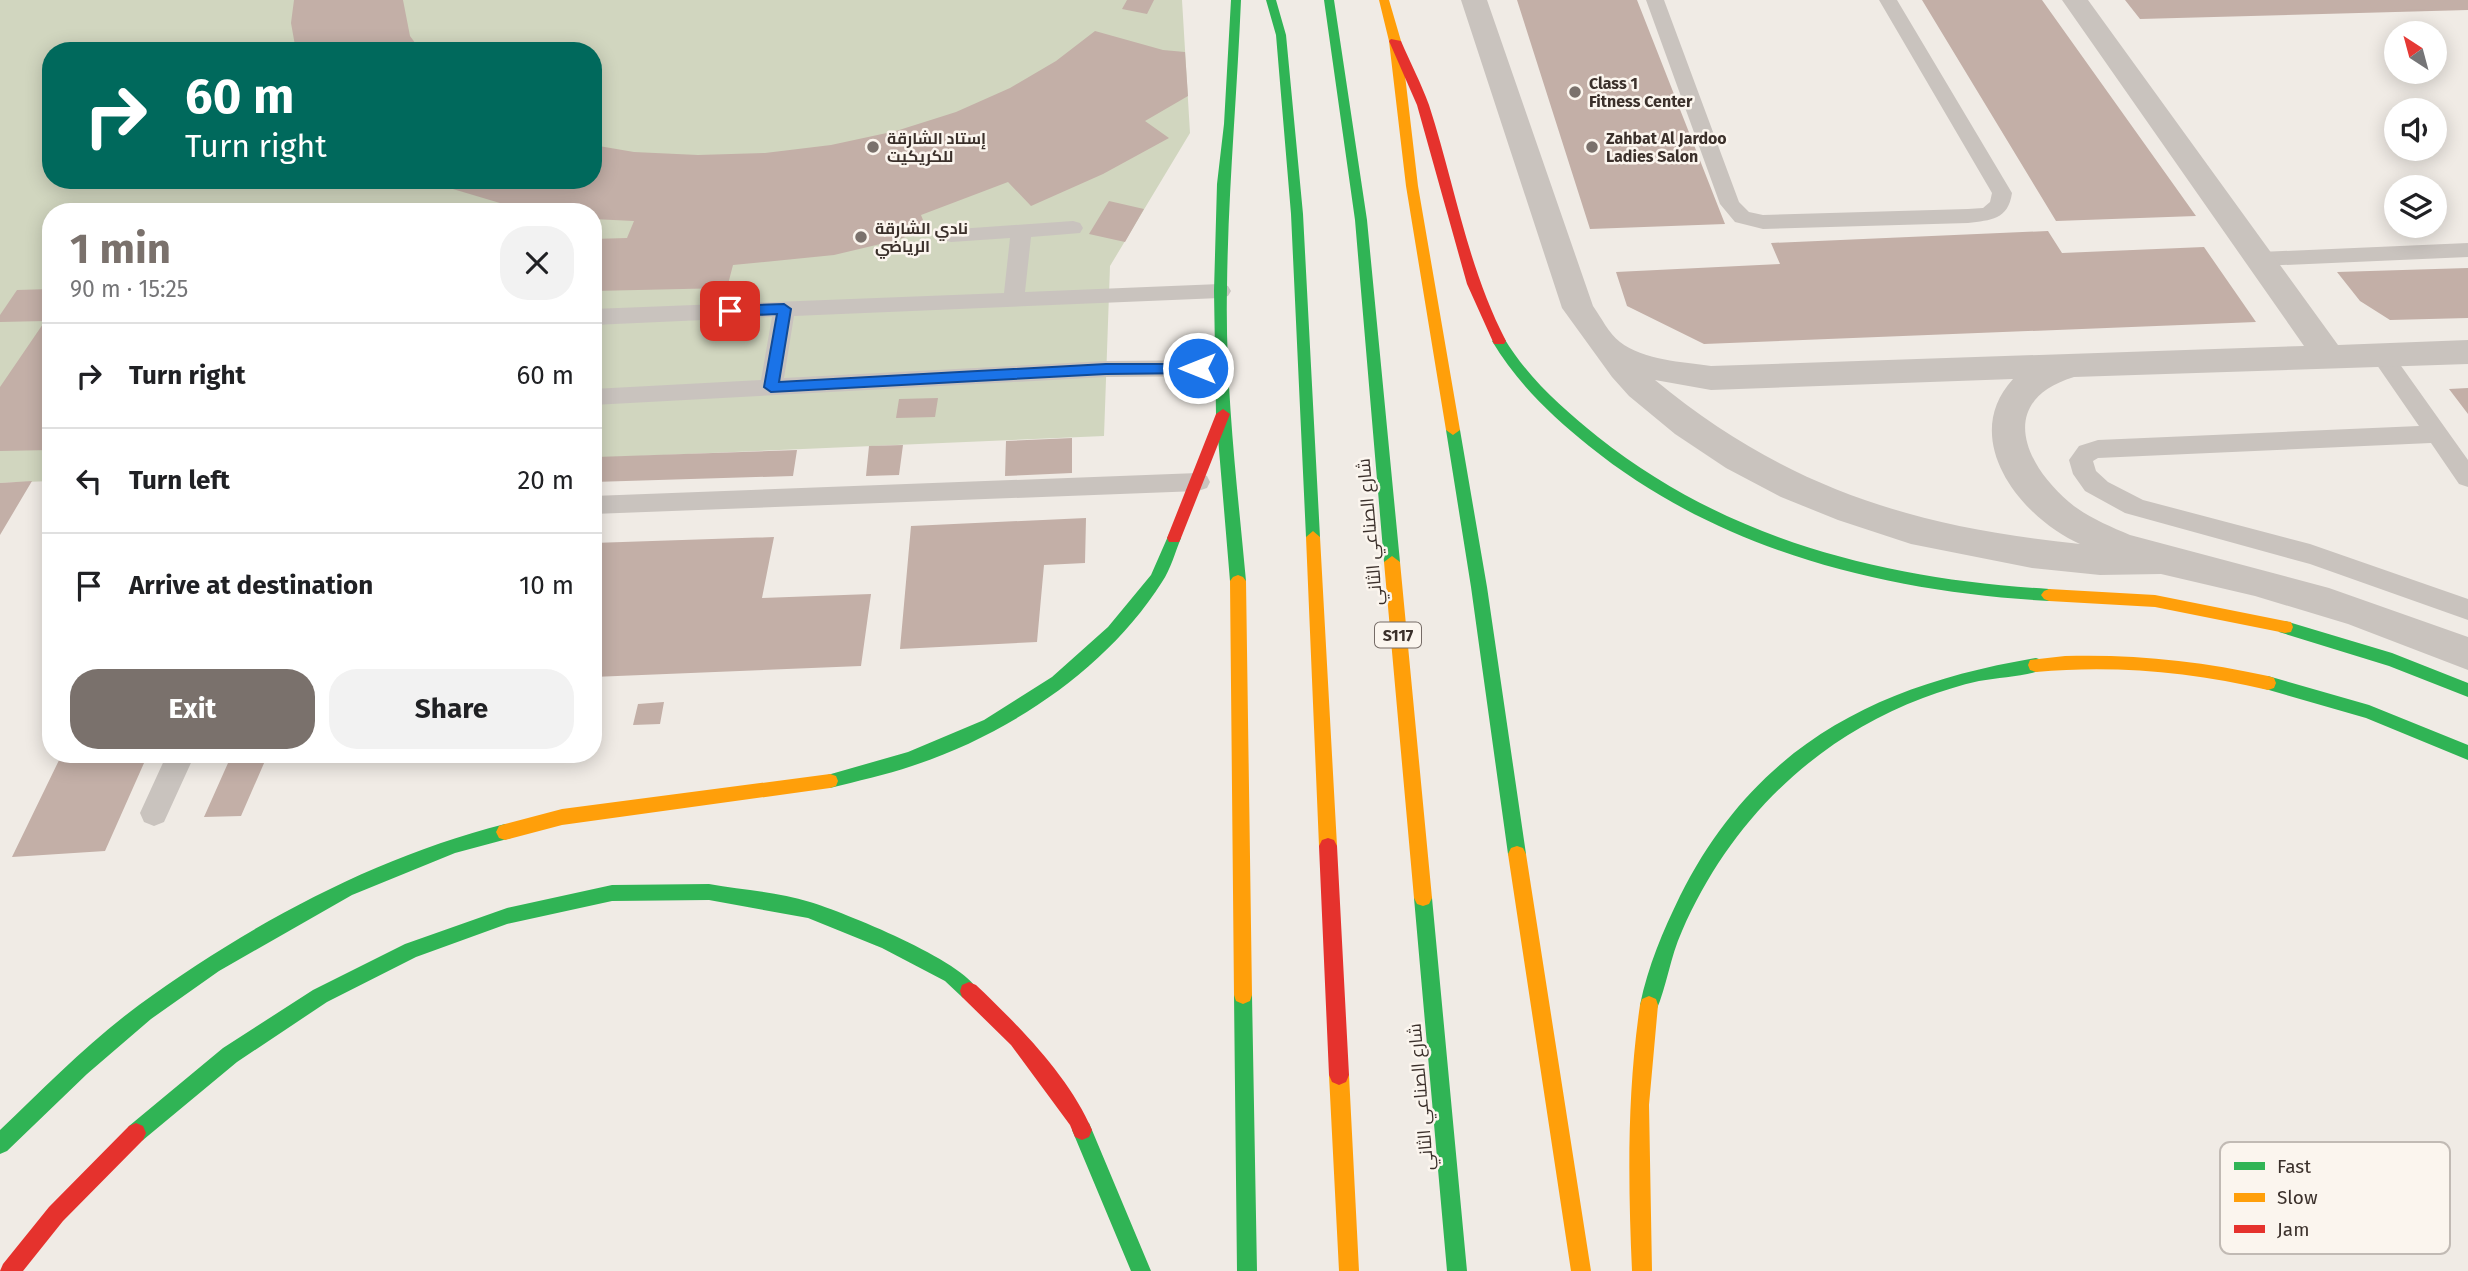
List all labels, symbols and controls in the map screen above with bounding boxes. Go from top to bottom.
north arrow [2384,21,2446,84]
map controls [2384,21,2447,238]
text: 60 m [185,67,294,126]
icon: right [70,70,161,161]
place label: Class 1 Fitness Center [1589,74,1693,111]
marker: Class 1 Fitness Center [1567,84,1583,100]
button: sound [2384,98,2447,161]
text: Turn right [185,127,327,165]
place label: إستاد الشارقة للكريكيت [887,129,986,166]
place label: Zahbat Al Jardoo Ladies Salon [1606,129,1727,166]
marker: إستاد الشارقة للكريكيت [865,139,881,155]
marker: Zahbat Al Jardoo Ladies Salon [1584,139,1600,155]
button: layers [2384,175,2447,238]
place label: نادي الشارقة الرياضي [875,219,968,259]
text: 1 min [70,224,171,274]
button: close [500,226,574,300]
marker: نادي الشارقة الرياضي [853,229,869,245]
text: 90 m · 15:25 [70,275,188,303]
pin [700,281,760,341]
icon: arrive [711,292,749,330]
position arrow [1161,331,1235,405]
icon: right [70,357,108,395]
text: Turn right [129,360,246,391]
text: 60 m [516,360,574,391]
street label: شارع الصناعي الثاني [1353,457,1390,607]
icon: left [70,462,108,500]
text: Turn left [129,465,230,496]
text: 20 m [517,465,574,496]
icon: arrive [70,567,108,605]
text: Arrive at destination [129,570,373,601]
text: 10 m [519,570,574,601]
road number: S117 [1375,622,1421,648]
button: Exit [70,669,315,749]
button: Share [329,669,574,749]
street label: شارع الصناعي الثاني [1404,1022,1441,1172]
legend [2220,1142,2450,1254]
text: Fast [2277,1155,2311,1178]
text: Slow [2277,1186,2318,1209]
text: Jam [2277,1218,2309,1241]

